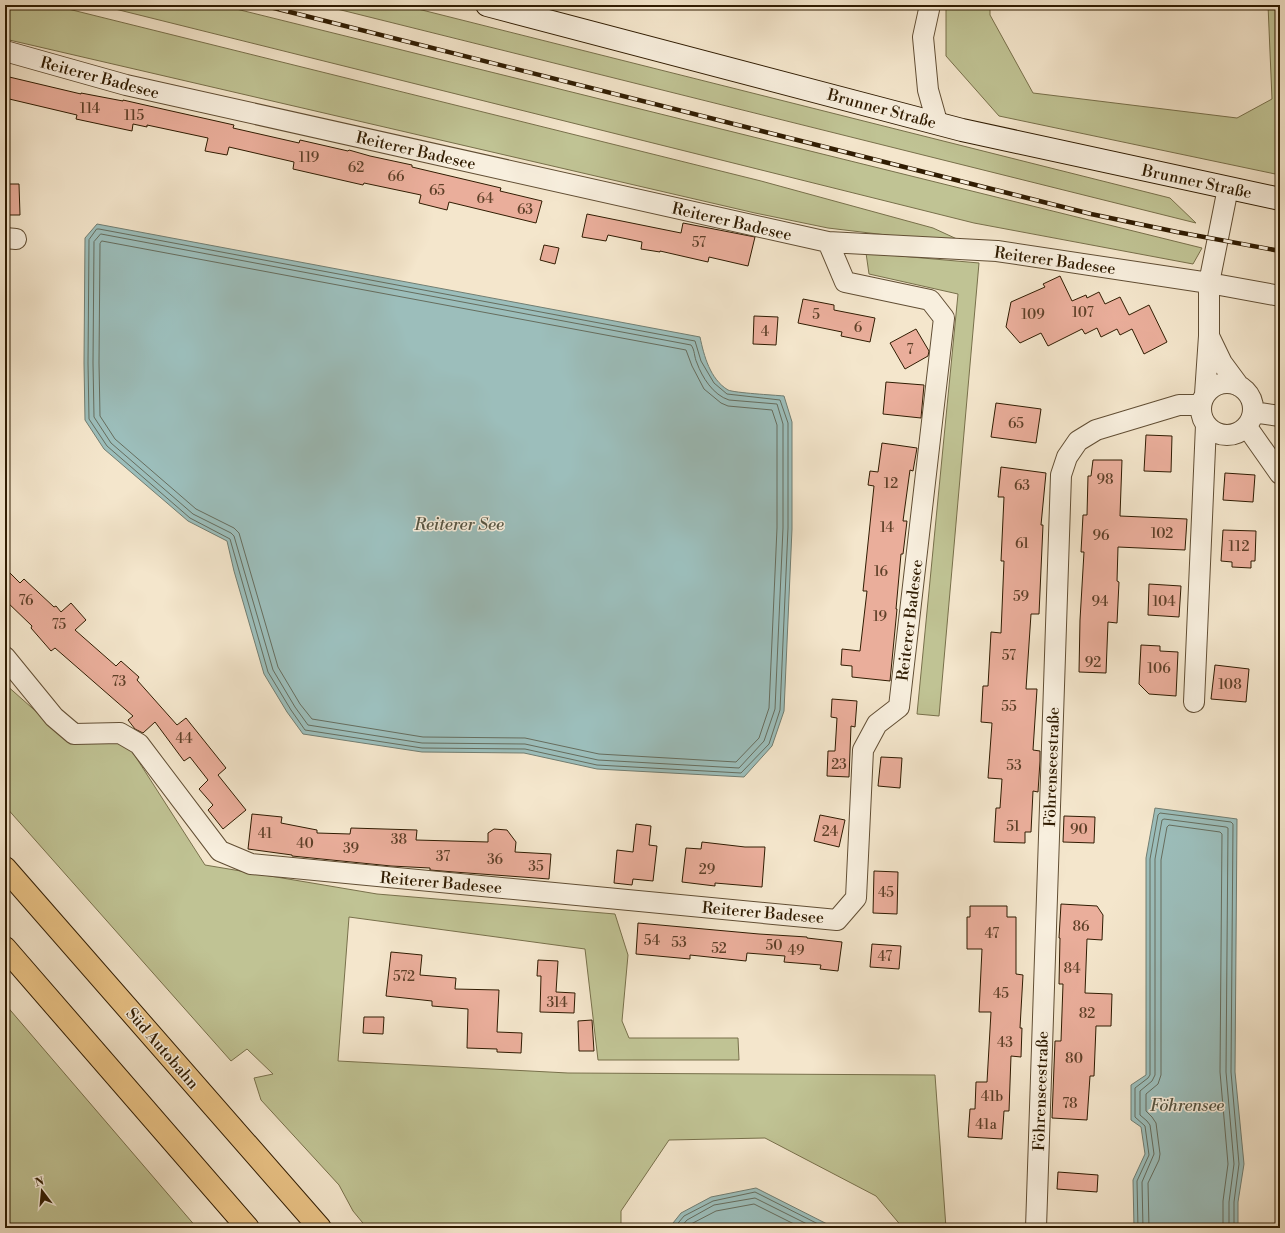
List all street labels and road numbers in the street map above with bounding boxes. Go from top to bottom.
street label: Reiterer Badesee [38,52,161,103]
street label: Brunner Straße [824,85,938,133]
street label: Reiterer Badesee [354,127,478,174]
street label: Brunner Straße [1139,160,1254,203]
street label: Reiterer Badesee [670,198,794,245]
street label: Reiterer Badesee [993,243,1117,279]
street label: Reiterer Badesee [893,558,927,682]
street label: Föhrenseestraße [1040,707,1064,827]
street label: Reiterer Badesee [379,868,503,898]
street label: Reiterer Badesee [701,898,825,928]
street label: Süd Autobahn [121,1004,203,1094]
street label: Föhrenseestraße [1029,1031,1053,1151]

